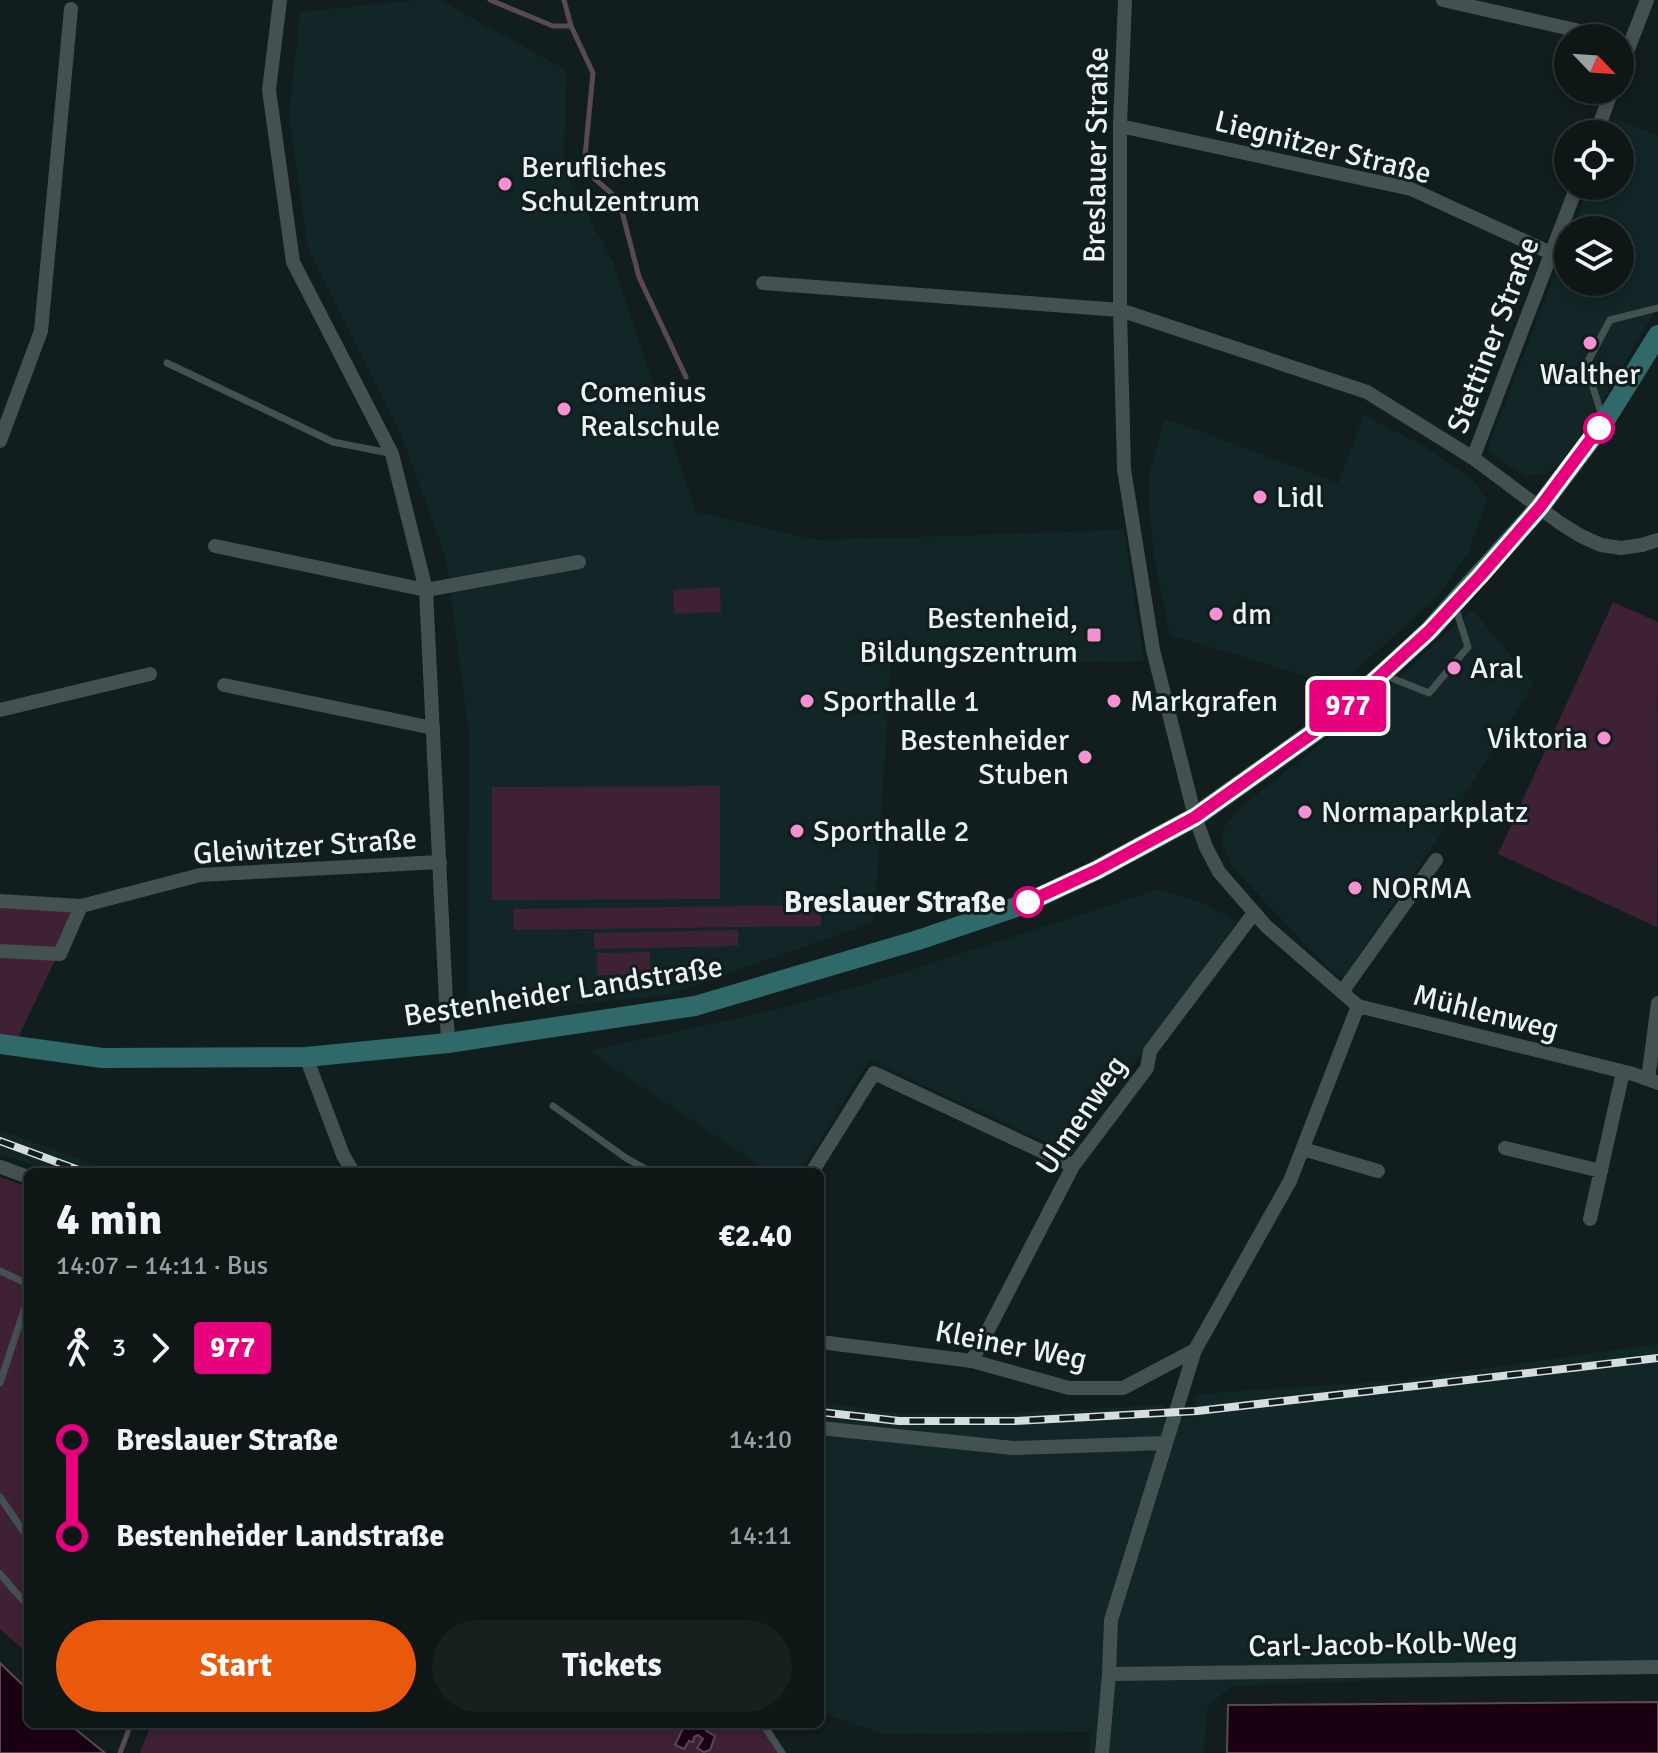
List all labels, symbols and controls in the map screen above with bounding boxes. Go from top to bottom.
north arrow [1554,24,1634,104]
map controls [1554,24,1634,296]
street label: Breslauer Straße [1076,46,1117,264]
street label: Liegnitzer Straße [1211,103,1435,192]
button: locate [1554,120,1634,200]
place label: Berufliches Schulzentrum [521,149,700,220]
marker: Berufliches Schulzentrum [496,175,514,193]
button: layers [1554,216,1634,296]
street label: Stettiner Straße [1439,232,1548,439]
marker: Walther [1581,334,1599,352]
place label: Walther [1540,356,1640,393]
place label: Comenius Realschule [580,374,720,445]
marker: Comenius Realschule [555,400,573,418]
unlabelled marker [1584,413,1614,443]
place label: Lidl [1276,479,1324,516]
marker: Lidl [1251,488,1269,506]
place label: dm [1232,596,1272,633]
place label: Bestenheid, Bildungszentrum [859,600,1078,671]
marker: dm [1207,605,1225,623]
marker: Bestenheid, Bildungszentrum [1085,626,1103,644]
place label: Aral [1470,650,1523,687]
marker: Aral [1445,659,1463,677]
line badge: 977 [1302,680,1394,732]
place label: Sporthalle 1 [823,683,980,720]
place label: Markgrafen [1130,683,1278,720]
text: 977 [1325,689,1371,723]
marker: Sporthalle 1 [798,692,816,710]
marker: Markgrafen [1105,692,1123,710]
place label: Viktoria [1487,720,1588,757]
place label: Bestenheider Stuben [900,722,1069,793]
marker: Viktoria [1595,729,1613,747]
marker: Bestenheider Stuben [1076,748,1094,766]
place label: Normaparkplatz [1321,794,1528,831]
marker: Normaparkplatz [1296,803,1314,821]
place label: Sporthalle 2 [813,813,970,850]
street label: Gleiwitzer Straße [192,820,418,873]
marker: Sporthalle 2 [788,822,806,840]
place label: NORMA [1371,870,1472,907]
marker: NORMA [1346,879,1364,897]
place label: Breslauer Straße [784,884,1006,921]
marker: Breslauer Straße [1013,887,1043,917]
street label: Bestenheider Landstraße [401,948,725,1035]
street label: Mühlenweg [1409,977,1562,1048]
street label: Ulmenweg [1028,1049,1135,1182]
text: 4 min [56,1193,162,1247]
text: €2.40 [719,1218,792,1255]
text: 14:07 – 14:11 · Bus [56,1250,268,1282]
street label: Kleiner Weg [932,1313,1090,1378]
icon: walk [56,1326,100,1370]
icon: forward [138,1326,182,1370]
text: 977 [210,1331,255,1365]
text: 3 [112,1332,126,1364]
text: Breslauer Straße [116,1422,338,1459]
text: 14:10 [729,1424,792,1456]
text: Bestenheider Landstraße [116,1518,444,1555]
text: 14:11 [729,1520,792,1552]
button: Start [56,1620,416,1712]
button: Tickets [432,1620,792,1712]
street label: Carl-Jacob-Kolb-Weg [1248,1624,1518,1665]

